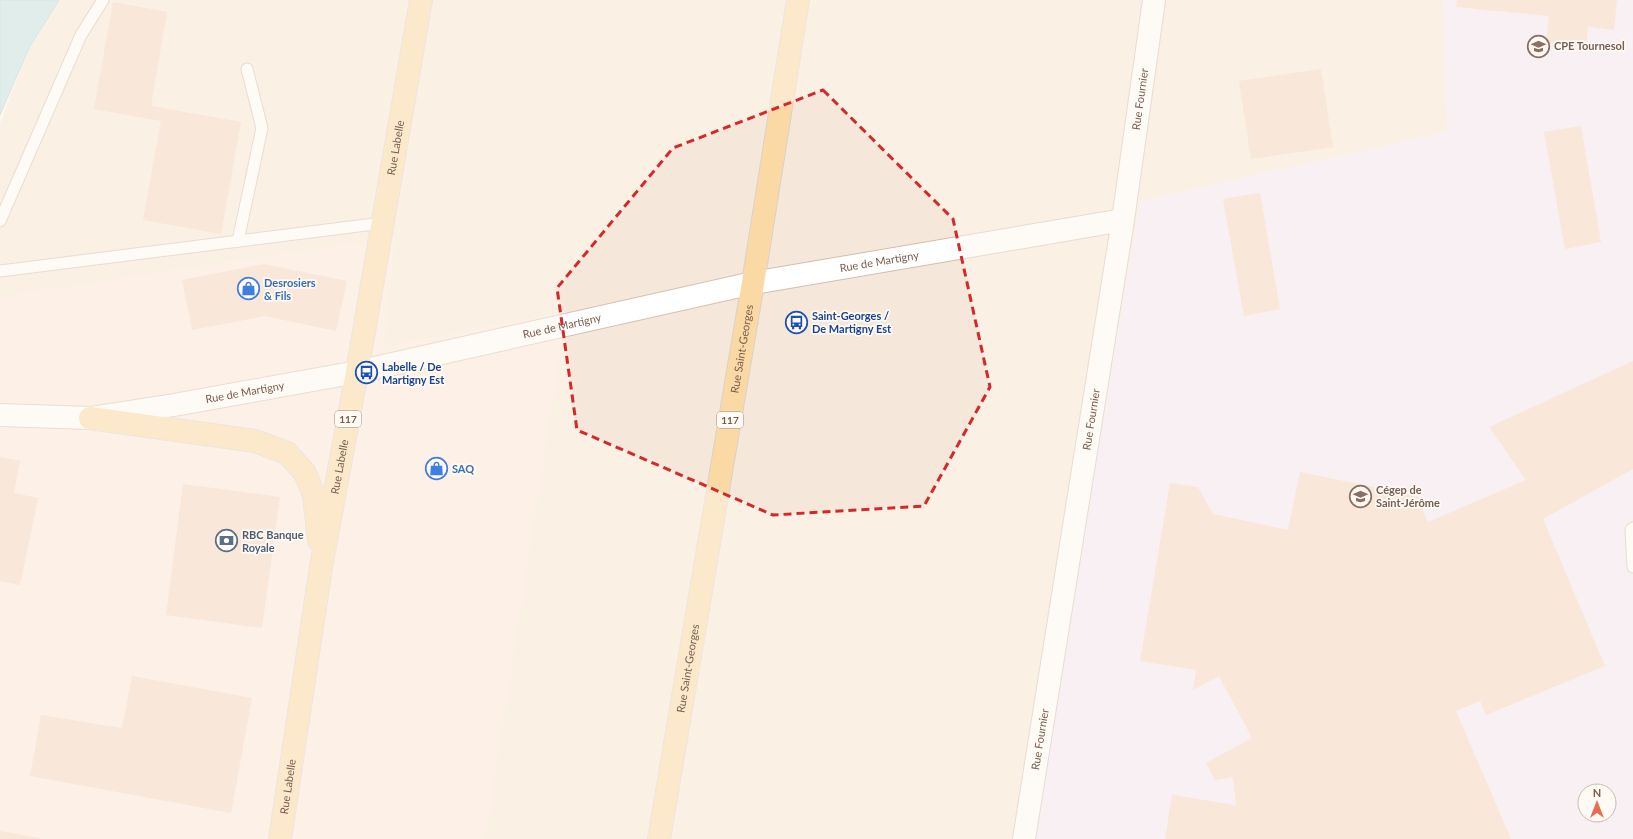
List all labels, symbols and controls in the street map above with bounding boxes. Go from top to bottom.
school or university icon: CPE Tournesol [1525,33,1551,59]
place label: CPE Tournesol [1554,39,1625,52]
street label: Rue Fournier [1129,67,1150,131]
street label: Rue Labelle [384,119,406,176]
street label: Rue de Martigny [839,248,920,274]
shop icon: Desrosiers & Fils [235,276,261,302]
place label: Desrosiers & Fils [264,276,316,302]
street label: Rue Saint-Georges [727,303,755,394]
bus stop icon: Saint-Georges / De Martigny Est [783,309,809,335]
place label: Saint-Georges / De Martigny Est [812,309,892,335]
street label: Rue de Martigny [521,310,603,341]
bus stop icon: Labelle / De Martigny Est [353,360,379,386]
place label: Labelle / De Martigny Est [382,360,445,386]
street label: Rue de Martigny [204,378,286,405]
street label: Rue Fournier [1079,388,1102,451]
road number: 117 [335,411,361,427]
road number: 117 [717,412,743,428]
street label: Rue Labelle [328,438,350,495]
shop icon: SAQ [424,456,450,482]
place label: SAQ [452,462,474,475]
school or university icon: Cégep de Saint-Jérôme [1348,483,1374,509]
place label: Cégep de Saint-Jérôme [1376,483,1440,509]
bank icon: RBC Banque Royale [213,528,239,554]
place label: RBC Banque Royale [242,528,304,554]
street label: Rue Saint-Georges [673,623,701,714]
street label: Rue Fournier [1028,707,1051,771]
street label: Rue Labelle [277,758,298,815]
north arrow [1577,783,1617,823]
text: N [1593,786,1601,799]

